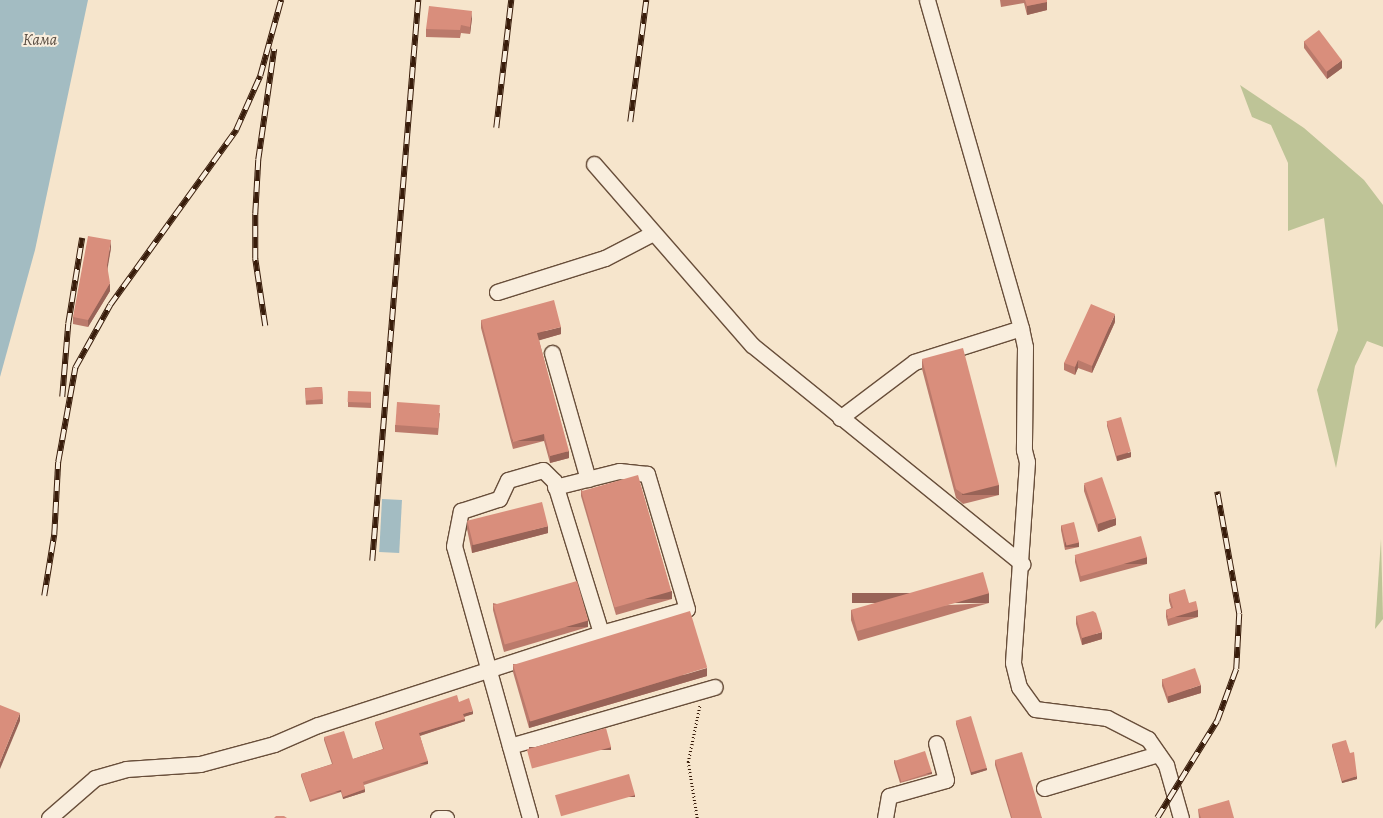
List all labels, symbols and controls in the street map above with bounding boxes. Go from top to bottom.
water label: Кама [23,30,57,50]

